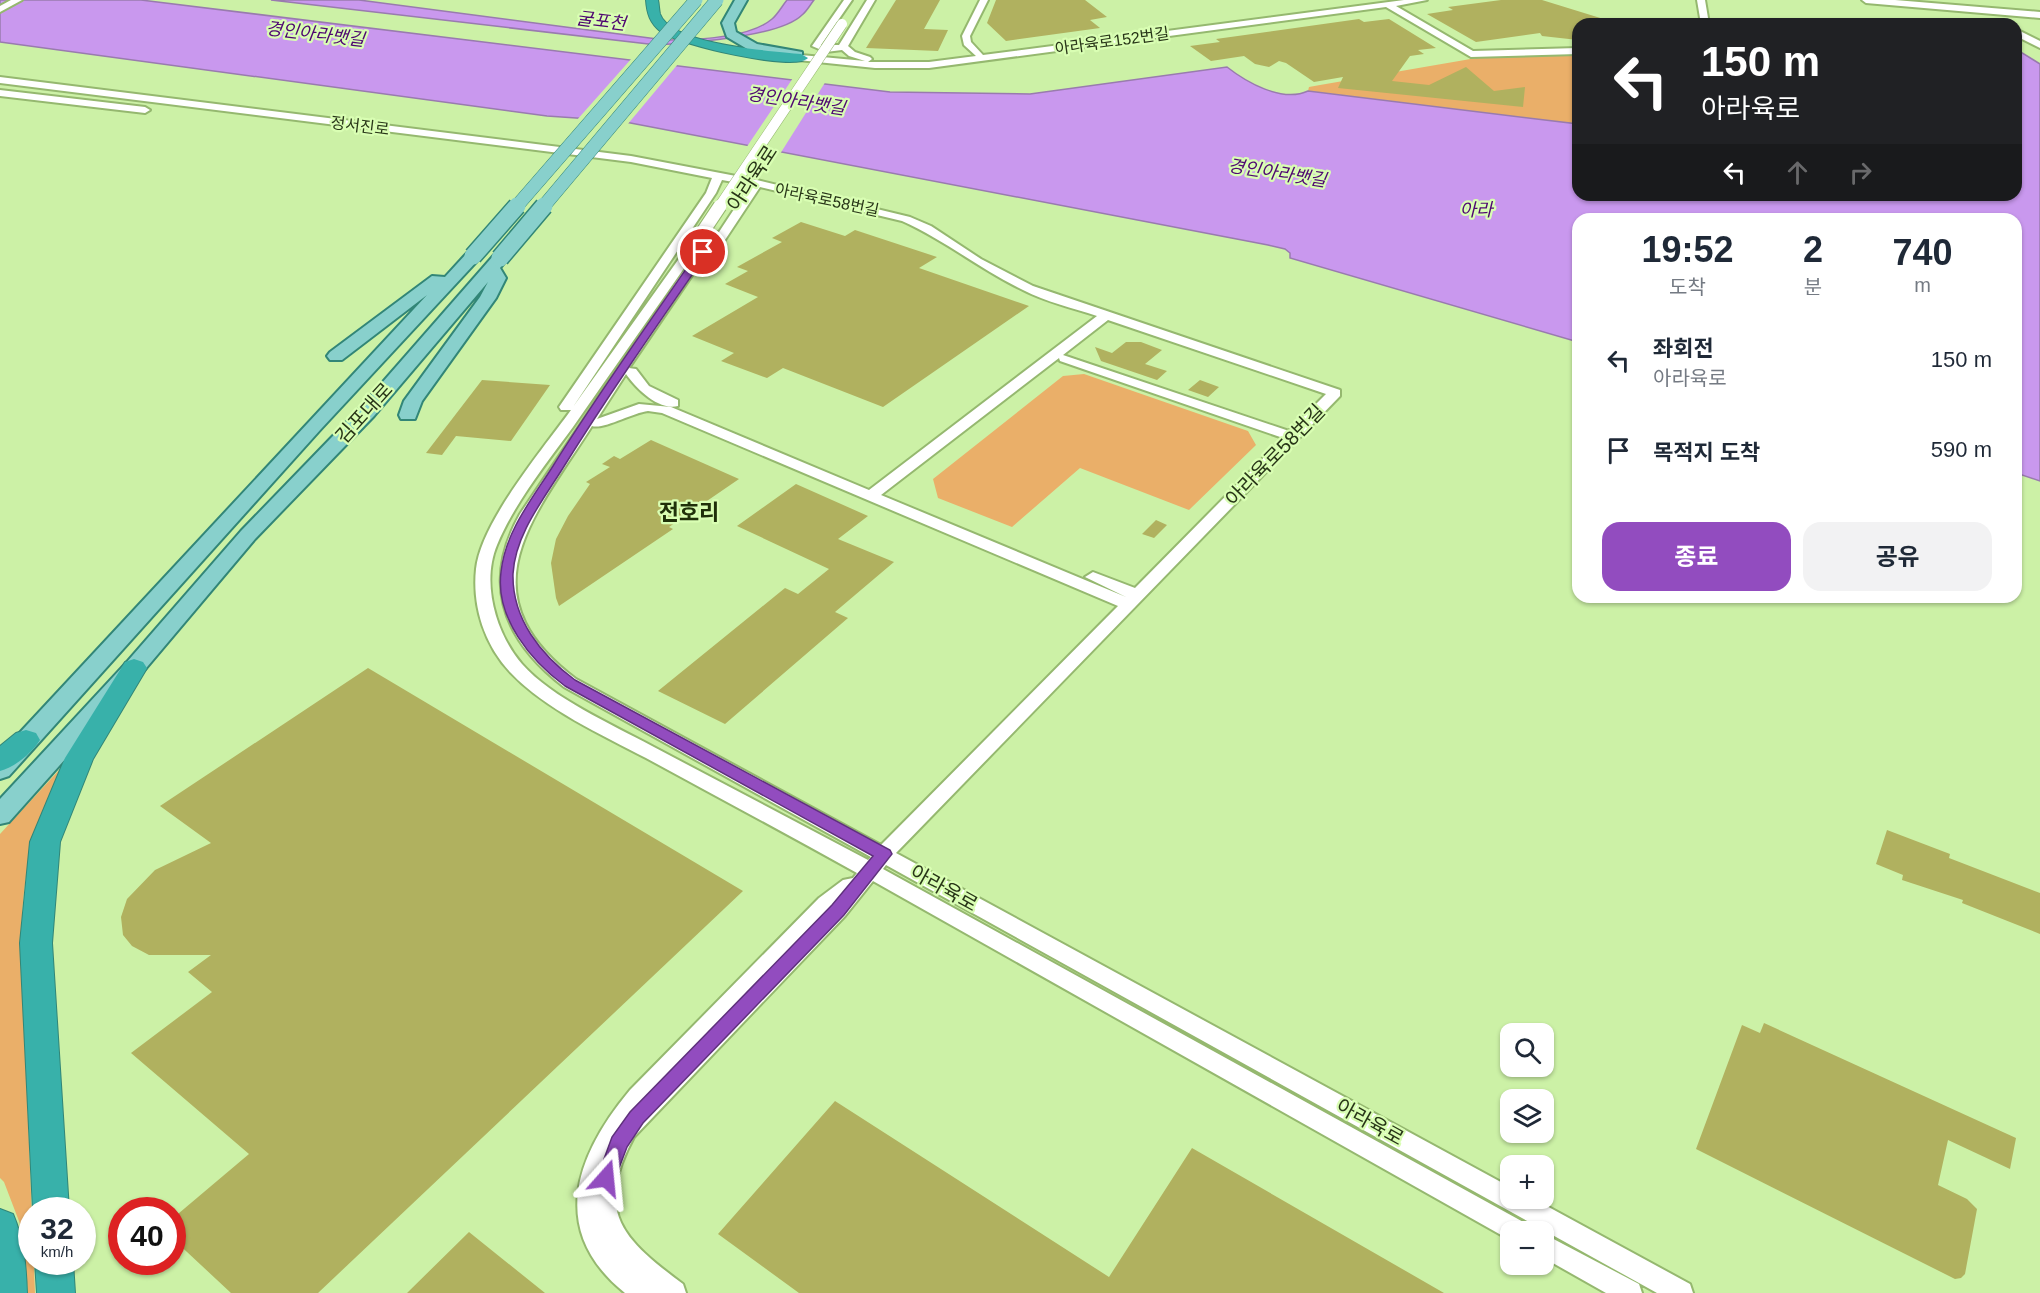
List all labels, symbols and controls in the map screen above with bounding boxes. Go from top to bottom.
water label: 굴포천 [575,8,629,34]
water label: 경인아라뱃길 [264,18,367,50]
street label: 아라육로152번길 [1054,25,1170,57]
text: 150 m [1701,38,1820,85]
icon: left [1602,42,1680,120]
water label: 경인아라뱃길 [745,83,848,119]
text: 아라육로 [1701,94,1800,124]
street label: 정서진로 [330,114,391,138]
street label: 아라육로 [723,141,781,215]
water label: 경인아라뱃길 [1226,155,1329,191]
icon: left [1718,156,1751,189]
icon: ahead [1781,156,1814,189]
icon: right [1844,156,1877,189]
street label: 아라육로58번길 [773,181,881,219]
water label: 아라 [1459,200,1495,220]
pin [677,226,728,277]
text: 19:52 [1641,229,1734,270]
text: 2 [1803,229,1823,270]
text: 740 [1892,232,1953,273]
icon: arrive [686,235,719,268]
text: m [1914,274,1931,296]
text: 도착 [1669,276,1706,298]
text: 분 [1804,276,1822,298]
text: 좌회전 [1653,336,1714,361]
icon: left [1602,344,1635,377]
text: 150 m [1931,347,1992,372]
text: 아라육로 [1653,367,1727,389]
street label: 김포대로 [331,378,397,448]
street label: 아라육로58번길 [1221,400,1329,510]
icon: arrive [1602,434,1635,467]
text: 590 m [1931,437,1992,462]
text: 목적지 도착 [1653,440,1760,465]
district label: 전호리 [659,500,719,525]
button: 종료 [1602,522,1791,591]
button: 공유 [1803,522,1992,591]
street label: 아라육로 [906,861,982,915]
map controls [1500,1023,1554,1275]
button: search [1500,1023,1554,1077]
button: layers [1500,1089,1554,1143]
street label: 아라육로 [1332,1095,1408,1149]
position arrow [574,1146,638,1210]
button: + [1500,1155,1554,1209]
speed limit sign: 40 [108,1197,186,1275]
text: 32 [40,1212,74,1245]
button: − [1500,1221,1554,1275]
text: km/h [41,1243,73,1260]

